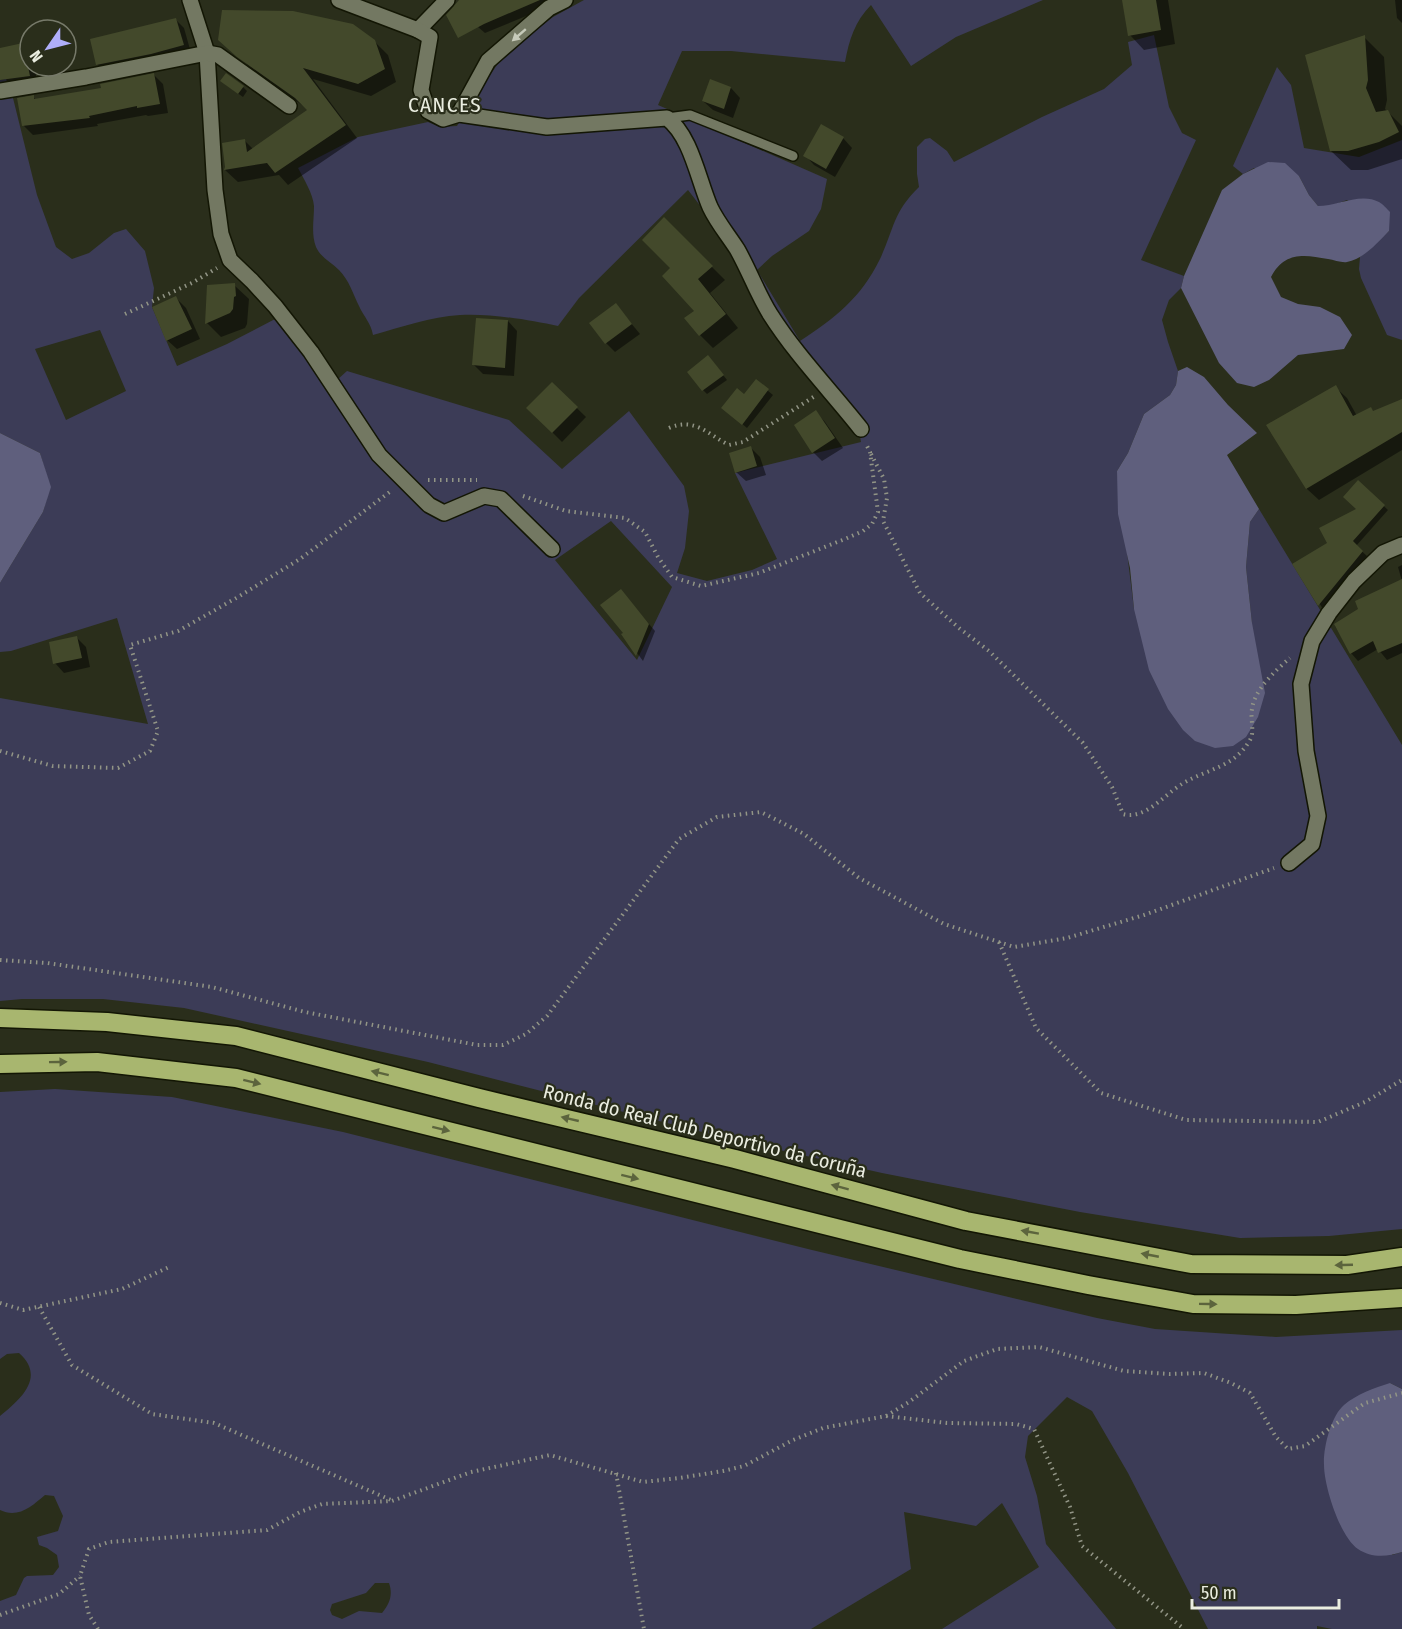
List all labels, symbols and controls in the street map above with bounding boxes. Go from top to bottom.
north arrow [18,18,78,78]
one-way arrow [512,28,527,41]
text: N [26,47,47,66]
district label: CANCES [408,92,482,118]
one-way arrow [49,1058,68,1067]
one-way arrow [371,1067,389,1077]
one-way arrow [243,1078,261,1087]
street label: Ronda do Real Club Deportivo da Coruña [541,1079,869,1183]
one-way arrow [560,1114,579,1124]
one-way arrow [432,1125,450,1135]
one-way arrow [621,1172,640,1182]
one-way arrow [831,1182,849,1191]
one-way arrow [1020,1228,1039,1237]
one-way arrow [1141,1250,1159,1260]
one-way arrow [1334,1260,1353,1269]
one-way arrow [1199,1299,1218,1309]
scale bar [1192,1572,1339,1610]
text: 50 m [1201,1582,1237,1604]

